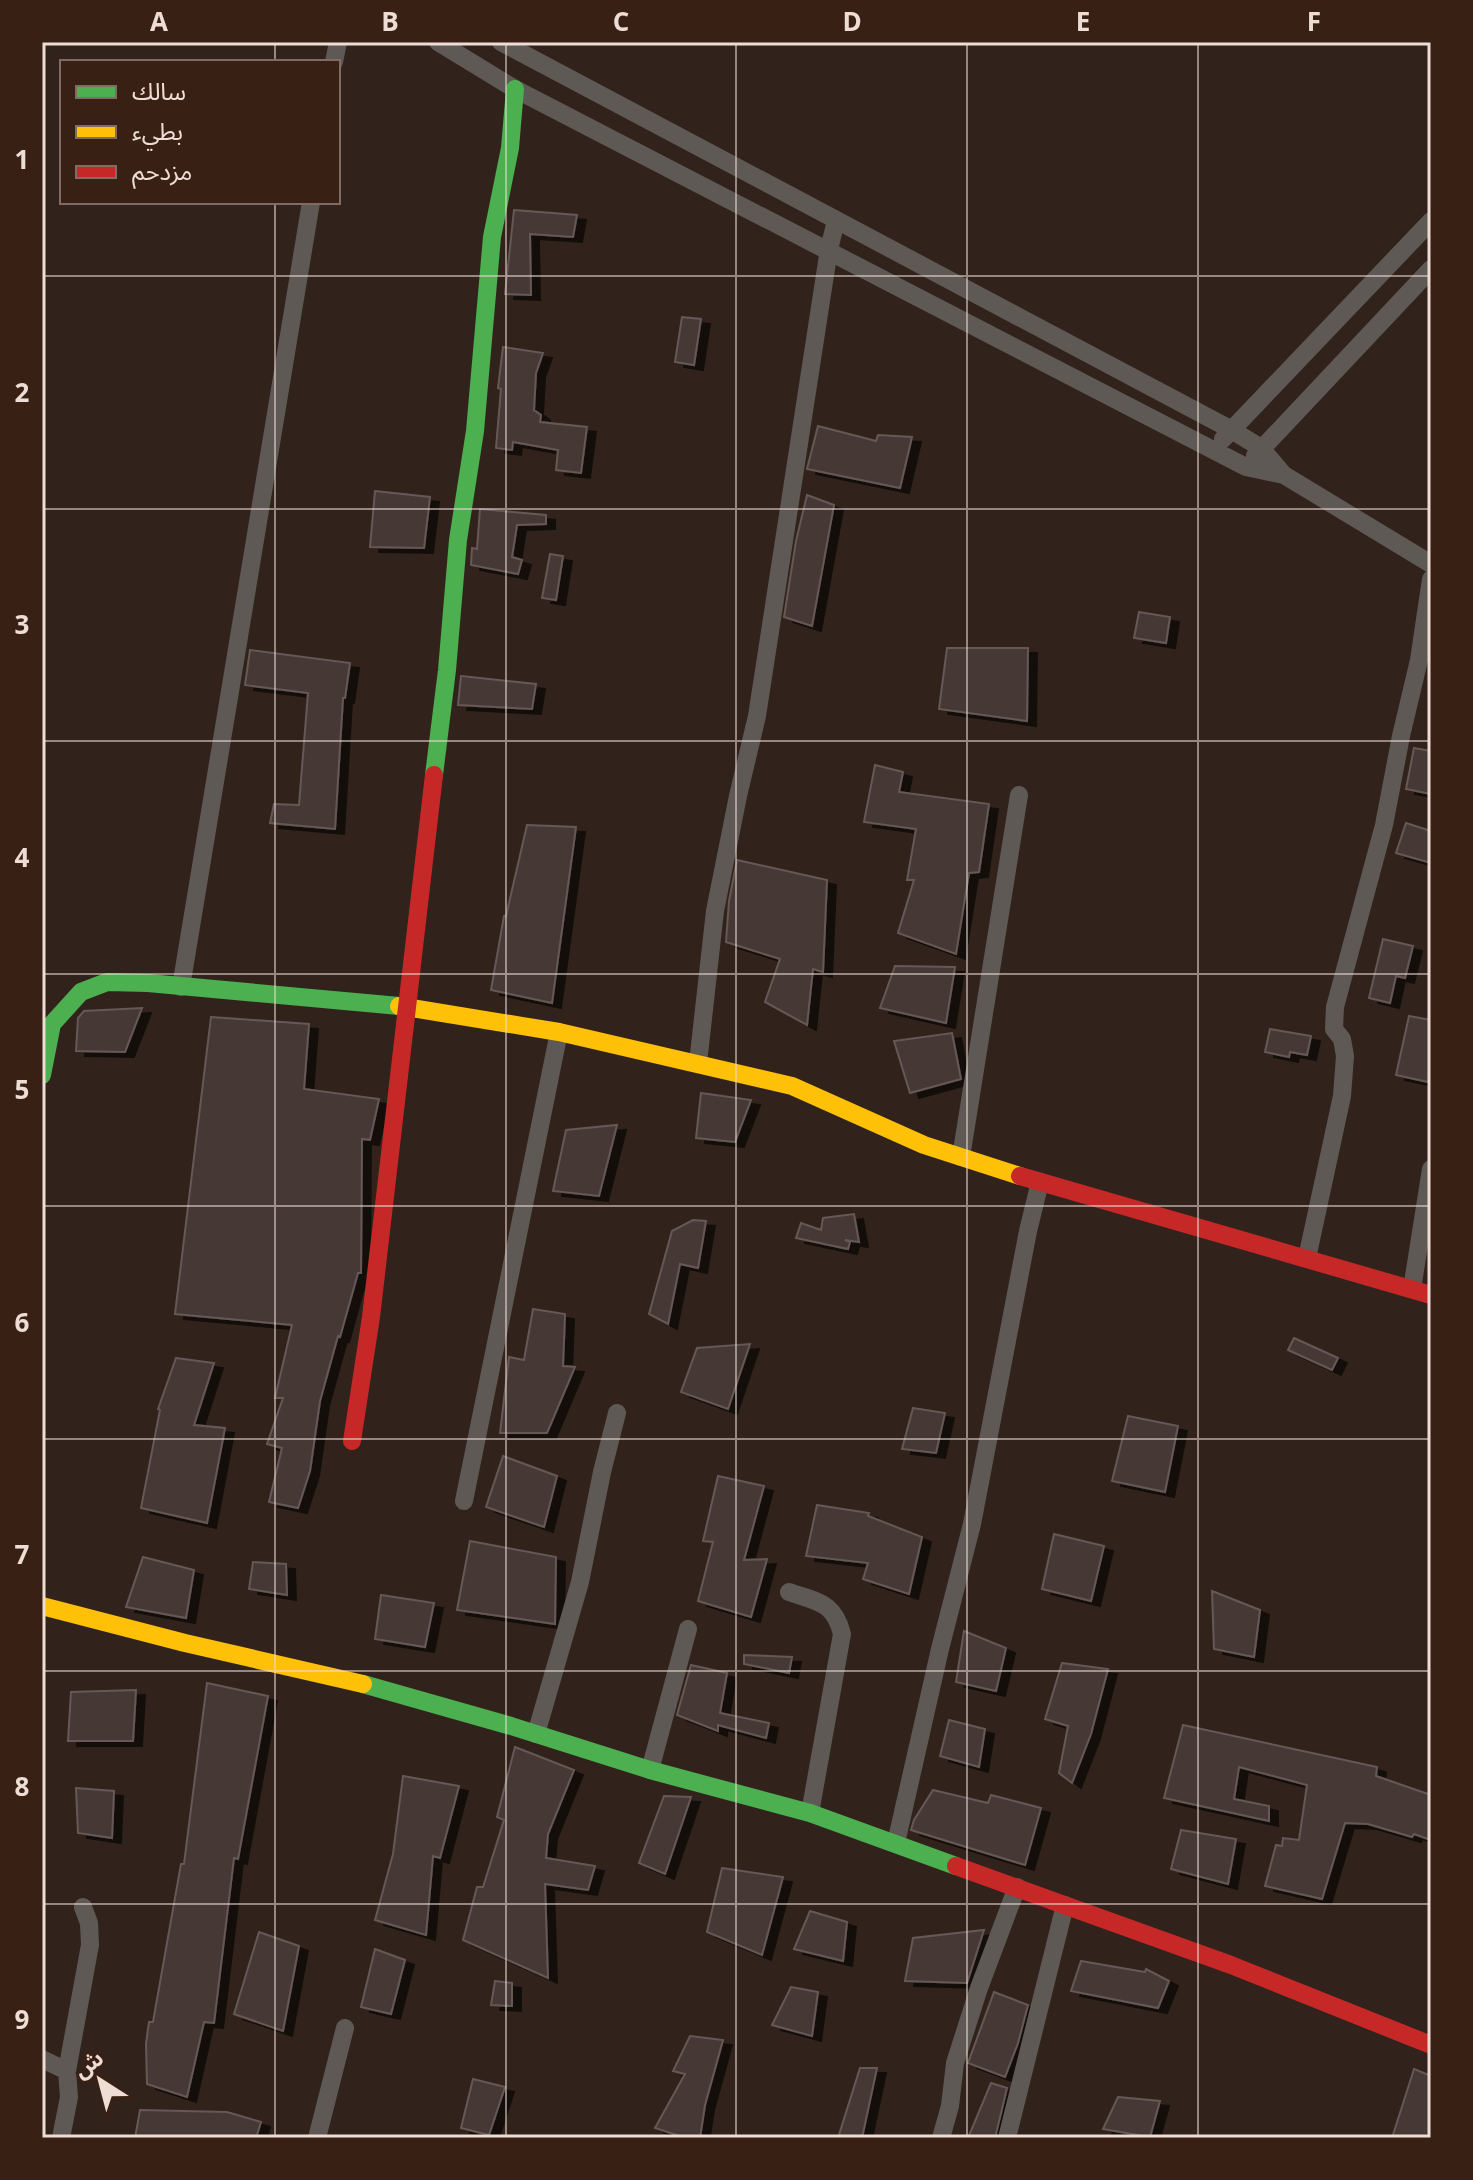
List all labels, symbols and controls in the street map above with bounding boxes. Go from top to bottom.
text: A [150,3,168,39]
text: B [381,3,399,39]
text: C [613,3,629,39]
text: D [842,3,862,39]
text: E [1076,3,1090,39]
text: F [1307,3,1321,39]
legend [60,60,340,204]
text: سالك [132,74,186,107]
text: بطيء [132,114,183,151]
text: 1 [15,141,29,177]
text: مزدحم [132,154,192,189]
text: 2 [15,374,30,410]
text: 3 [15,606,29,642]
text: 4 [15,839,30,875]
text: 5 [15,1071,29,1107]
text: 6 [15,1304,30,1340]
text: 7 [15,1536,30,1572]
text: 8 [15,1768,29,1804]
text: 9 [15,2001,29,2037]
north arrow [60,2040,140,2120]
text: ش [67,2042,109,2084]

